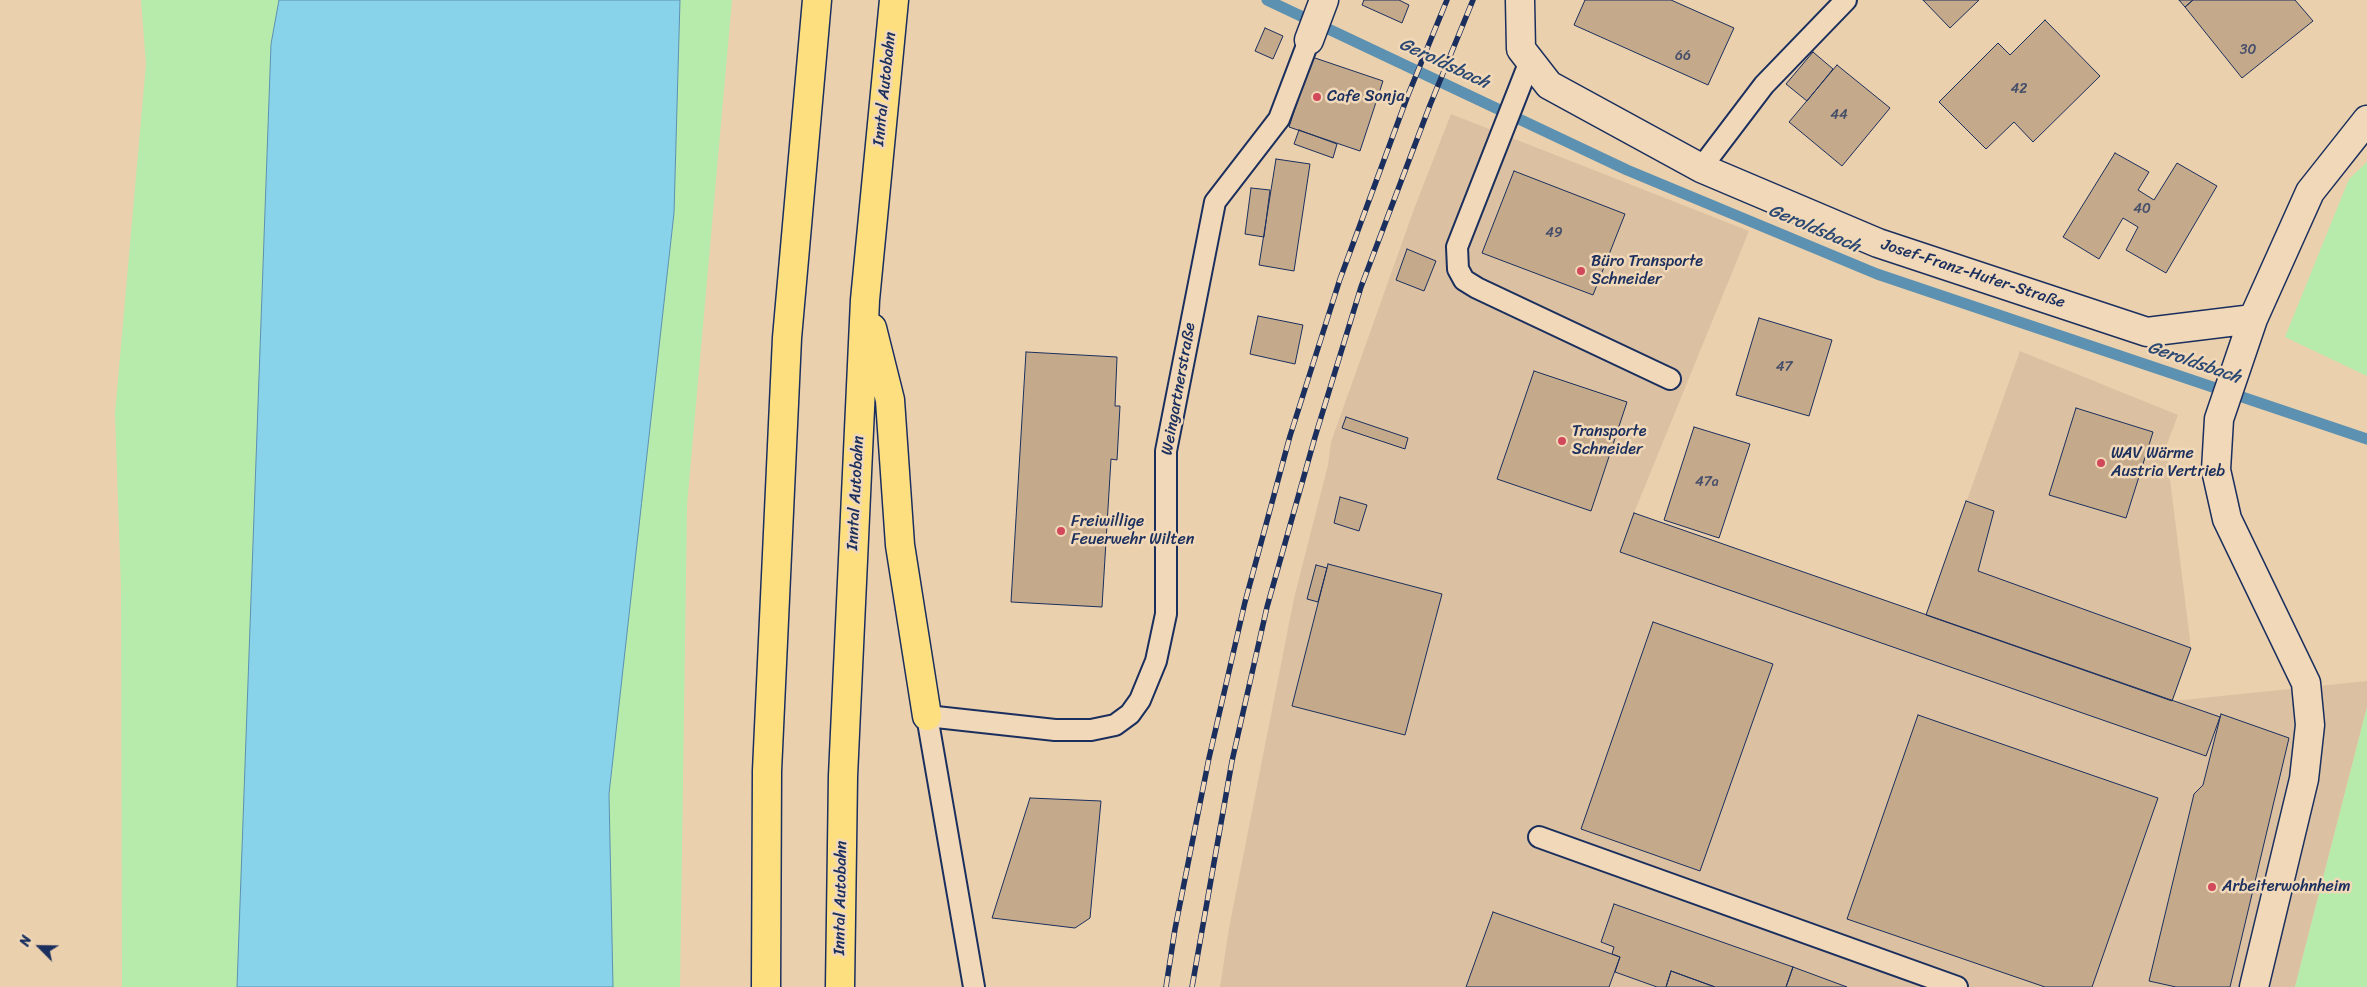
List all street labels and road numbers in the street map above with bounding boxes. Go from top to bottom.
street label: Inntal Autobahn [869,31,901,147]
street label: Josef-Franz-Huter-Straße [1879,235,2067,313]
street label: Weingartnerstraße [1158,321,1200,457]
street label: Inntal Autobahn [843,435,869,551]
street label: Inntal Autobahn [830,841,852,955]

